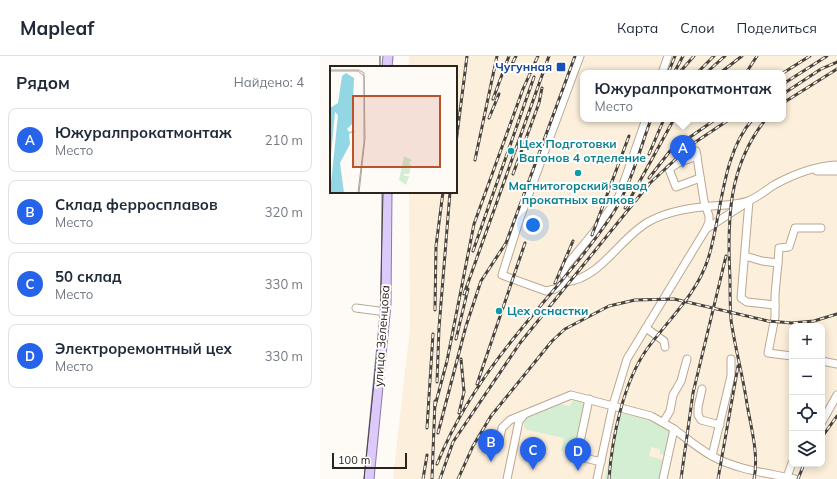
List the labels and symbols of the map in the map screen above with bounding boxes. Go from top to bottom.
place label: Чугунная [495,59,552,74]
marker: Чугунная [555,61,567,73]
inset map [330,66,457,193]
pin: A [670,135,696,168]
place label: Цех Подготовки Вагонов 4 отделение [519,136,646,165]
marker: Цех Подготовки Вагонов 4 отделение [506,146,516,156]
marker: Магнитогорский завод прокатных валков [573,168,583,178]
place label: Магнитогорский завод прокатных валков [509,178,648,207]
your location [523,215,543,235]
street label: улица Зеленцова [370,285,393,387]
place label: Цех оснастки [507,303,588,318]
marker: Цех оснастки [494,306,504,316]
pin: B [478,429,504,462]
pin: C [520,437,546,470]
pin: D [565,438,591,471]
scale bar [332,451,407,470]

